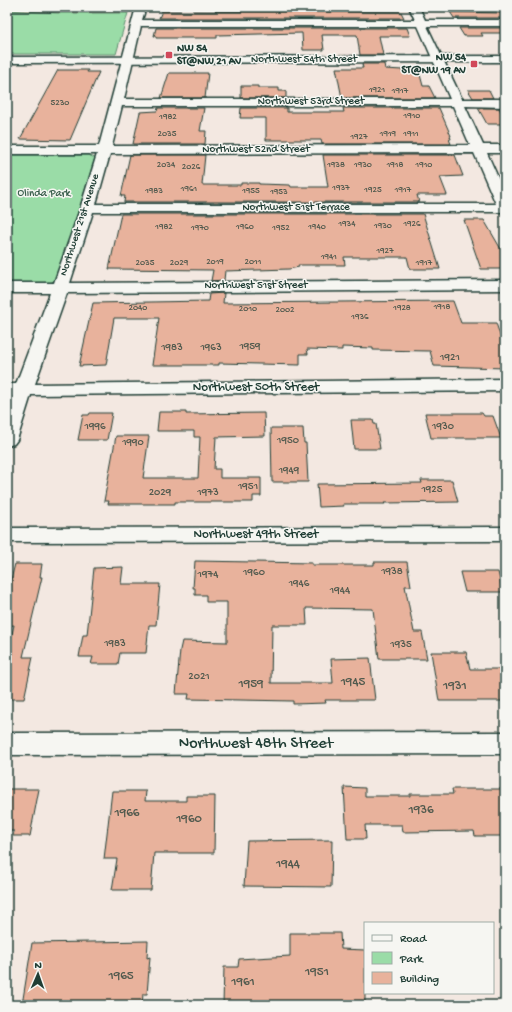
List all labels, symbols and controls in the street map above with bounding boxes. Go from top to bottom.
place label: NW 54 ST@NW 21 AV [177,43,241,68]
marker: NW 54 ST@NW 21 AV [164,50,174,60]
place label: NW 54 ST@NW 19 AV [401,52,467,77]
street label: Northwest 54th Street [251,54,358,66]
marker: NW 54 ST@NW 19 AV [469,59,479,69]
house number: 1921 [368,85,385,96]
house number: 1917 [391,86,409,97]
street label: Northwest 53rd Street [258,96,366,108]
house number: 5230 [51,98,69,109]
house number: 1910 [403,111,420,122]
house number: 1982 [158,112,177,123]
house number: 2035 [158,129,177,140]
house number: 1919 [379,129,397,140]
house number: 1911 [402,129,419,140]
house number: 1927 [349,132,368,143]
street label: Northwest 52nd Street [202,144,311,156]
house number: 2034 [157,160,176,171]
house number: 1938 [326,160,345,171]
house number: 1930 [353,160,372,171]
house number: 1918 [386,160,403,171]
house number: 1910 [415,160,432,171]
house number: 2026 [182,162,201,173]
street label: Northwest 21st Avenue [58,172,102,278]
house number: 1937 [331,183,350,194]
house number: 1961 [180,184,198,195]
house number: 1925 [363,185,382,196]
house number: 1917 [394,185,412,196]
house number: 1983 [144,186,163,197]
house number: 1955 [241,186,260,197]
house number: 1953 [269,187,288,198]
park label: Olinda Park [18,188,71,200]
street label: Northwest 51st Terrace [242,202,350,214]
house number: 1934 [337,219,356,230]
house number: 1926 [402,219,421,230]
house number: 1930 [373,221,392,232]
house number: 1982 [154,222,173,233]
house number: 1960 [235,222,254,233]
house number: 1940 [307,222,326,233]
house number: 1970 [190,223,209,234]
house number: 1952 [271,223,290,234]
house number: 1927 [375,246,394,257]
house number: 1941 [320,252,337,263]
house number: 2019 [206,257,224,268]
house number: 2011 [245,257,262,268]
house number: 2035 [136,258,155,269]
house number: 2029 [170,258,189,269]
house number: 1917 [415,258,433,269]
street label: Northwest 51st Street [204,280,309,292]
house number: 1918 [433,302,450,313]
house number: 2040 [129,303,147,314]
house number: 1928 [392,303,411,314]
house number: 2010 [239,304,257,315]
house number: 2002 [275,305,295,316]
house number: 1936 [350,312,369,323]
house number: 1959 [238,341,261,353]
house number: 1983 [160,342,183,354]
house number: 1963 [199,342,222,354]
house number: 1921 [439,352,460,364]
street label: Northwest 50th Street [193,380,321,395]
house number: 1996 [83,421,106,433]
house number: 1930 [431,421,454,433]
house number: 1950 [276,435,299,447]
house number: 1990 [121,437,144,449]
house number: 1949 [278,465,300,477]
house number: 1951 [237,481,258,493]
house number: 1925 [420,484,443,496]
house number: 2029 [149,487,172,499]
house number: 1973 [196,487,219,499]
street label: Northwest 49th Street [194,527,320,542]
house number: 1938 [380,566,403,578]
house number: 1960 [242,567,265,579]
house number: 1974 [197,569,219,581]
house number: 1946 [288,578,310,590]
house number: 1944 [329,585,351,597]
house number: 1983 [103,638,126,650]
house number: 1935 [389,639,412,651]
house number: 2021 [188,671,210,683]
house number: 1945 [340,675,366,690]
house number: 1959 [237,677,264,692]
house number: 1931 [442,679,467,694]
street label: Northwest 48th Street [179,735,335,754]
house number: 1936 [407,803,434,818]
house number: 1966 [114,806,140,821]
house number: 1960 [175,812,202,827]
house number: 1944 [275,857,300,872]
legend [364,922,494,994]
text: Road [400,933,427,947]
text: Park [399,953,425,967]
north arrow [18,954,58,994]
text: N [34,960,42,972]
house number: 1951 [304,965,329,980]
house number: 1965 [107,969,134,984]
text: Building [399,973,439,987]
house number: 1961 [230,975,255,990]

